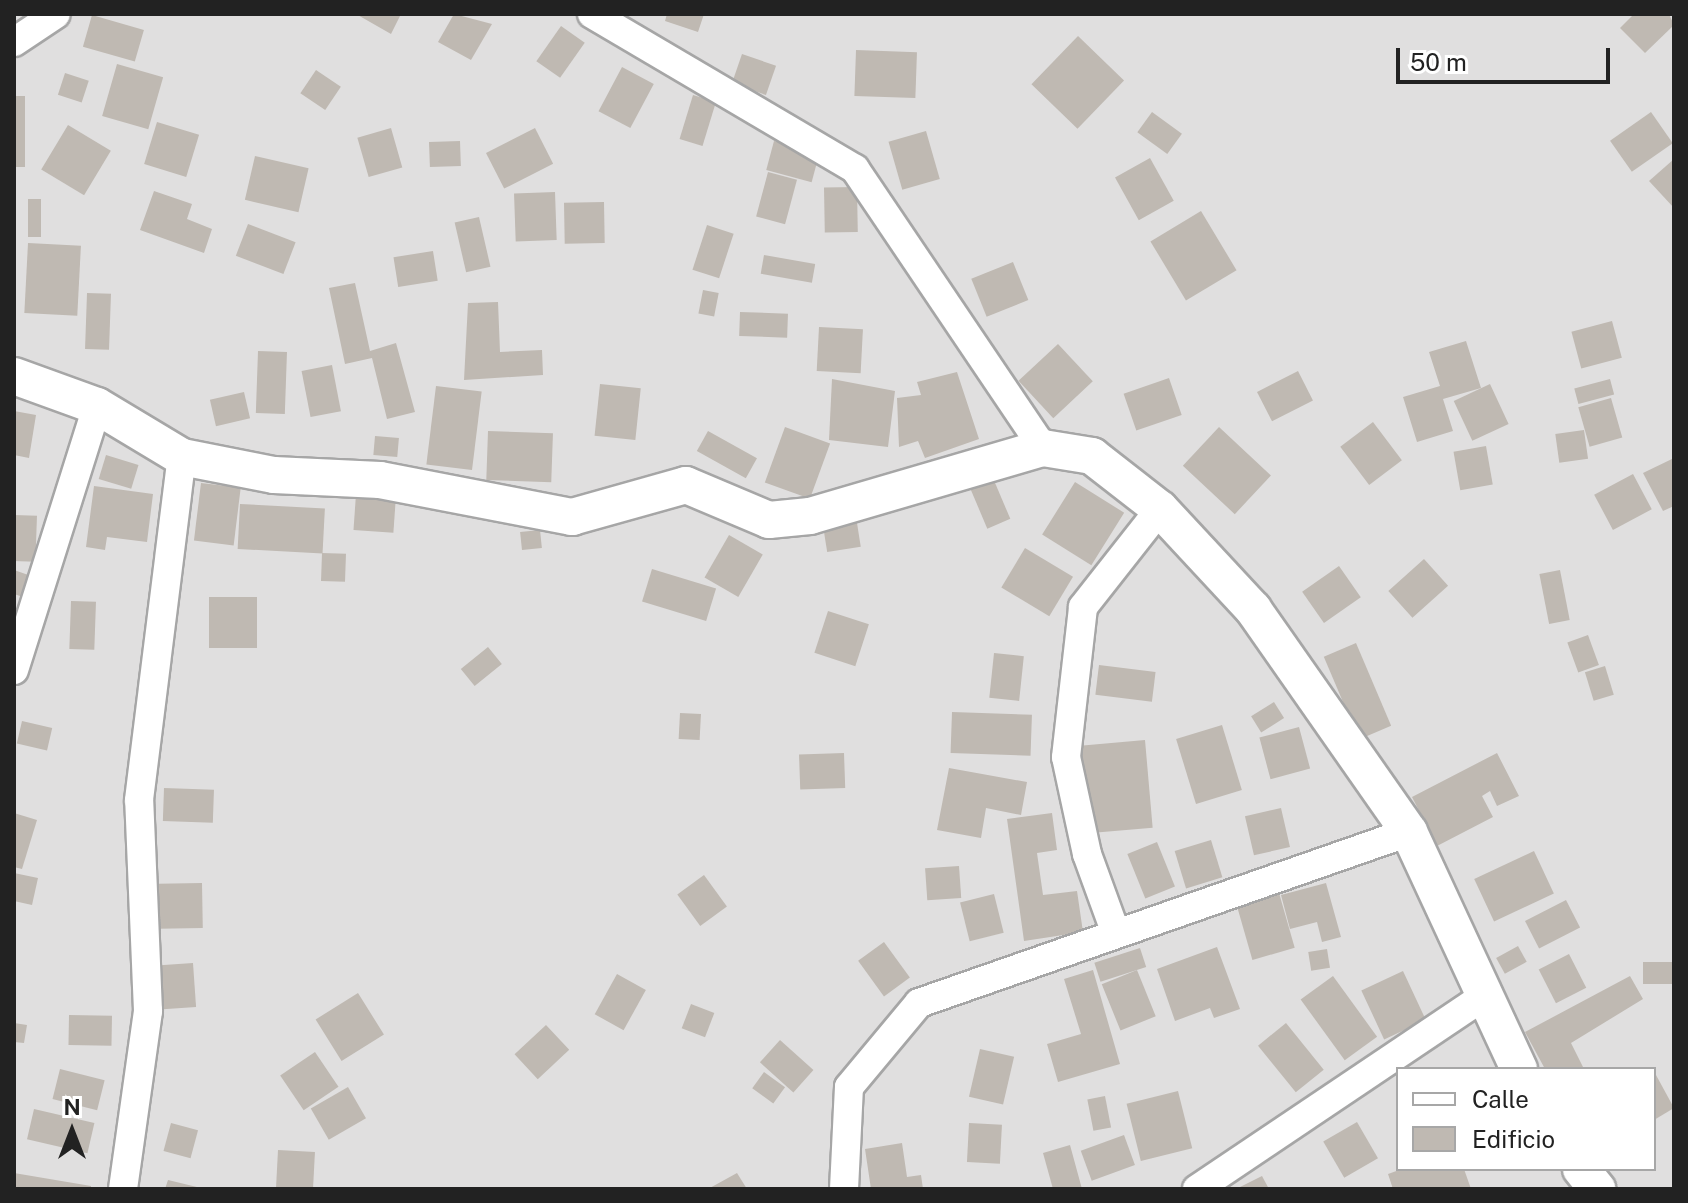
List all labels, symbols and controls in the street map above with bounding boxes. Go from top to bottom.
scale bar [1400,32,1614,82]
text: 50 m [1410,48,1467,76]
legend [1396,1067,1656,1171]
text: Calle [1472,1085,1529,1113]
north arrow [32,1091,112,1171]
text: N [63,1094,81,1120]
text: Edificio [1472,1125,1555,1153]

